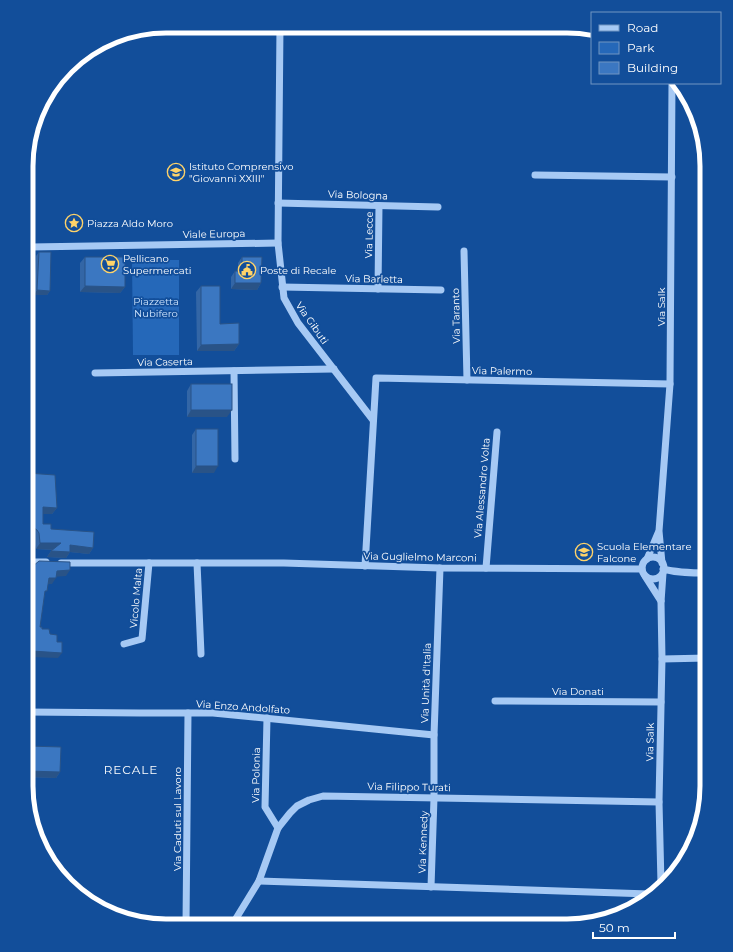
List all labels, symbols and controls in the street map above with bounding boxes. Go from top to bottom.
legend [591,12,721,84]
text: Road [627,20,658,35]
text: Park [627,40,655,55]
text: Building [627,60,678,75]
place label: Istituto Comprensivo "Giovanni XXIII" [189,160,293,185]
school or university icon: Istituto Comprensivo "Giovanni XXIII" [166,162,186,182]
street label: Via Bologna [328,187,388,203]
street label: Via Lecce [362,211,376,259]
place icon: Piazza Aldo Moro [64,213,84,233]
place label: Piazza Aldo Moro [87,217,173,230]
street label: Viale Europa [182,227,246,241]
place label: Pellicano Supermercati [123,252,191,277]
supermarket icon: Pellicano Supermercati [100,254,120,274]
public building icon: Poste di Recale [237,260,257,280]
place label: Poste di Recale [260,264,336,277]
street label: Via Barletta [345,272,403,286]
street label: Via Taranto [449,288,463,344]
street label: Via Salk [655,288,668,326]
park label: Piazzetta Nubifero [133,295,179,320]
street label: Via Gibuti [293,299,331,347]
street label: Via Caserta [137,355,193,369]
street label: Via Palermo [472,364,532,378]
street label: Via Alessandro Volta [471,437,493,539]
place label: Scuola Elementare Falcone [597,540,692,565]
school or university icon: Scuola Elementare Falcone [574,542,594,562]
street label: Via Guglielmo Marconi [363,550,477,564]
street label: Vicolo Malta [127,567,145,629]
street label: Via Unità d'Italia [418,643,434,723]
street label: Via Donati [552,685,604,698]
street label: Via Enzo Andolfato [195,697,291,717]
street label: Via Salk [643,723,657,761]
street label: Via Polonia [249,747,263,803]
district label: RECALE [104,762,158,777]
street label: Via Caduti sul Lavoro [171,767,184,871]
street label: Via Filippo Turati [367,780,451,794]
street label: Via Kennedy [415,810,431,874]
scale bar [593,914,675,940]
text: 50 m [599,920,630,935]

